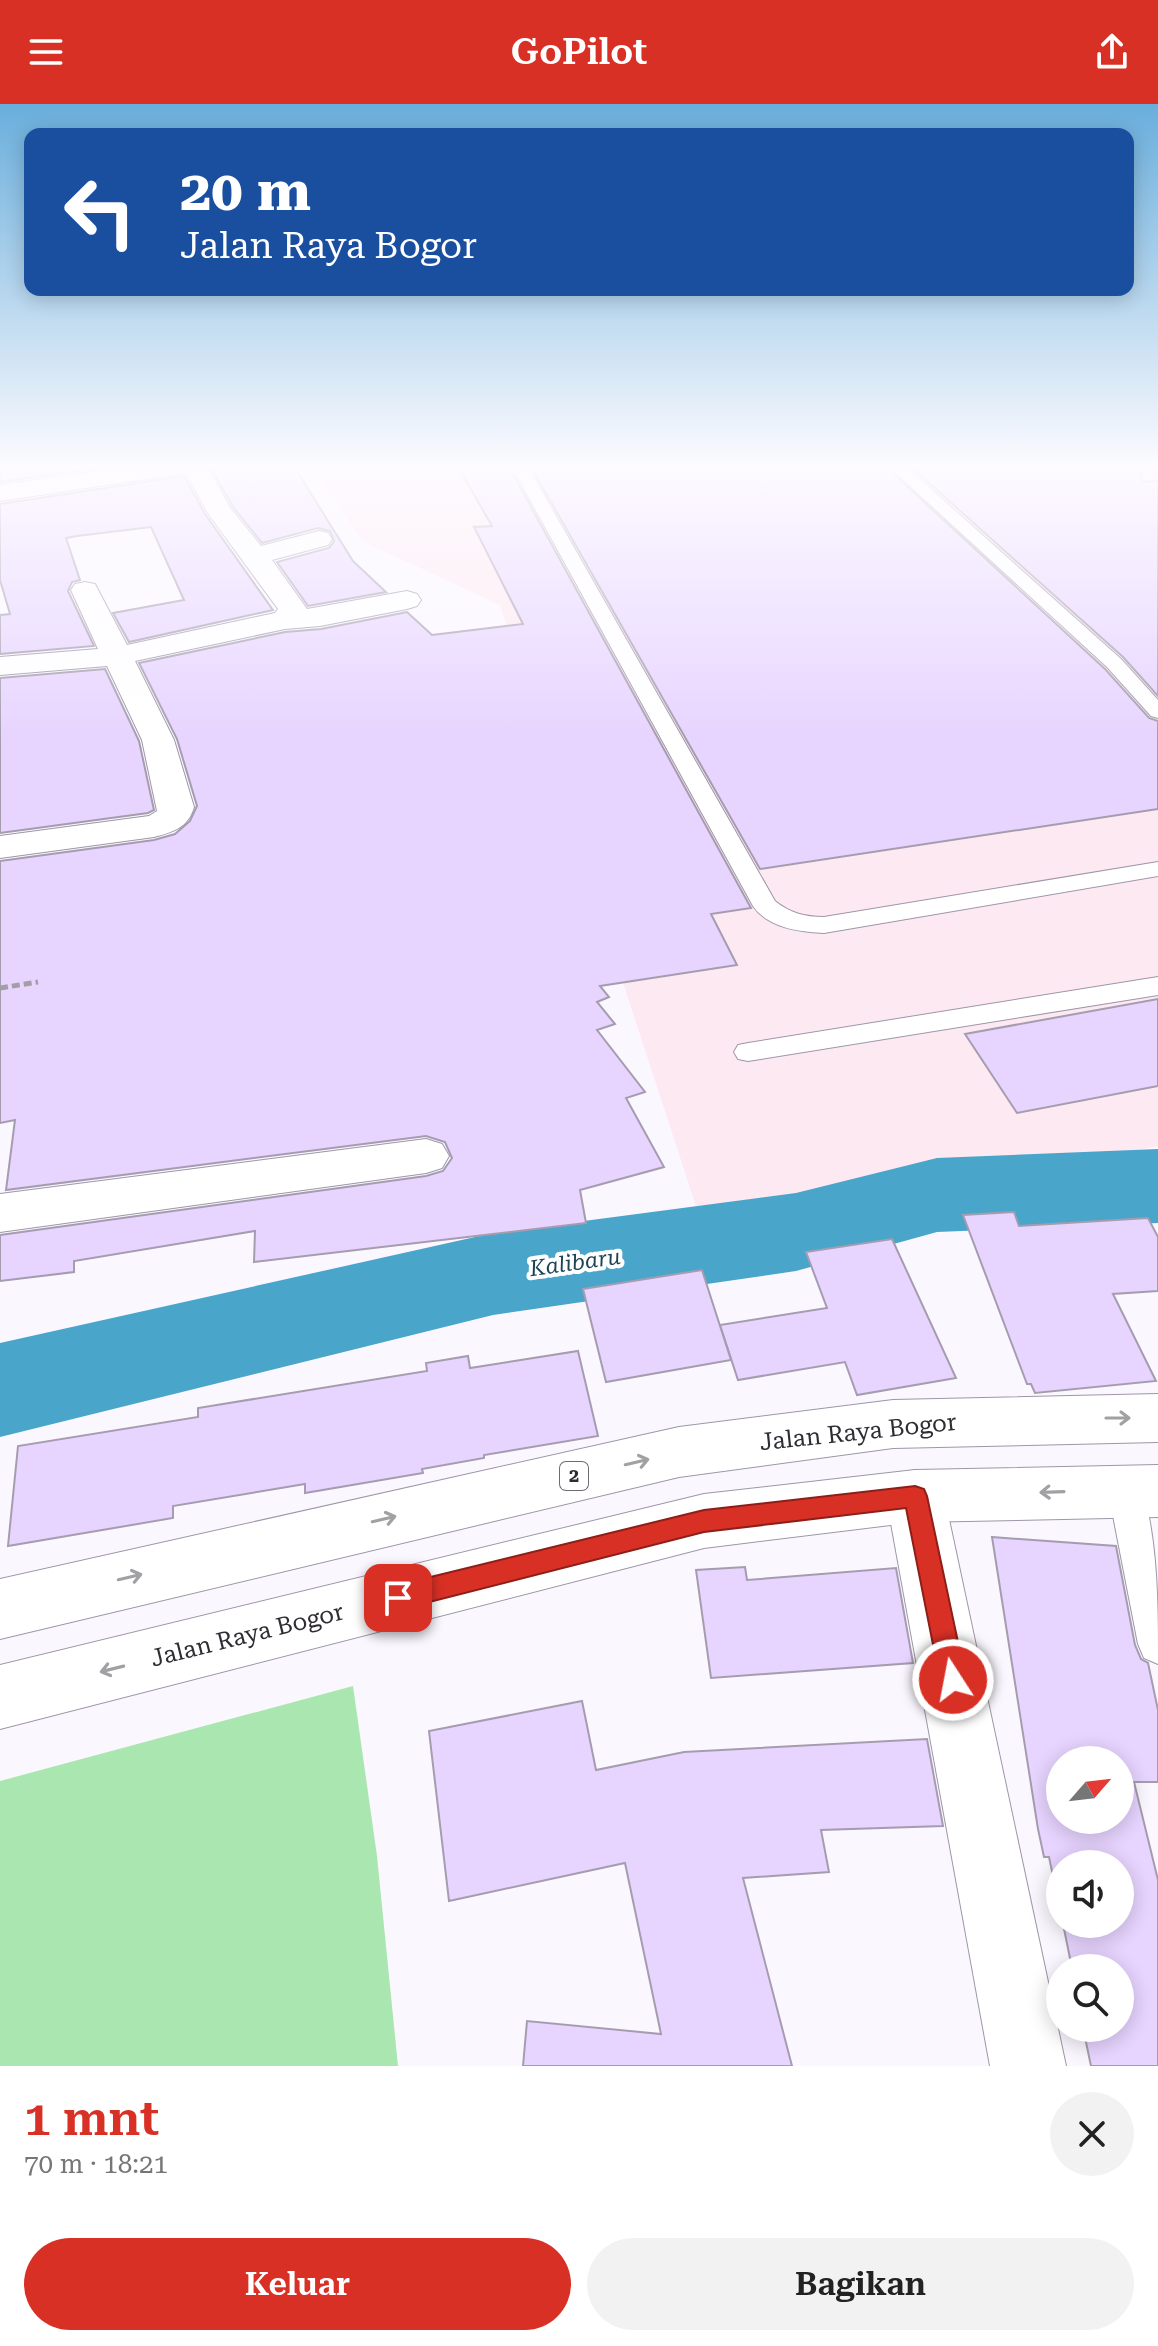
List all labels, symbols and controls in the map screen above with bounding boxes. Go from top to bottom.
icon: menu [24,30,68,74]
icon: share [1090,30,1134,74]
text: GoPilot [511,31,647,73]
text: 20 m [180,158,311,224]
icon: left [48,160,152,264]
text: Jalan Raya Bogor [180,225,477,267]
water label: Kalibaru [527,1244,622,1281]
street label: Jalan Raya Bogor [758,1408,958,1456]
one-way arrow [1104,1410,1131,1425]
one-way arrow [624,1453,649,1468]
road number: 2 [560,1462,588,1490]
one-way arrow [1039,1485,1066,1500]
one-way arrow [370,1511,396,1526]
pin [364,1564,432,1632]
one-way arrow [117,1569,142,1584]
icon: arrive [376,1576,420,1620]
street label: Jalan Raya Bogor [148,1597,347,1673]
position arrow [911,1638,995,1722]
one-way arrow [99,1662,125,1677]
north arrow [1046,1746,1134,1834]
map controls [1046,1746,1134,2042]
button: sound [1046,1850,1134,1938]
button: search [1046,1954,1134,2042]
text: 1 mnt [24,2091,159,2147]
button: close [1050,2092,1134,2176]
text: 70 m · 18:21 [24,2149,168,2179]
button: Keluar [24,2238,571,2330]
button: Bagikan [587,2238,1134,2330]

